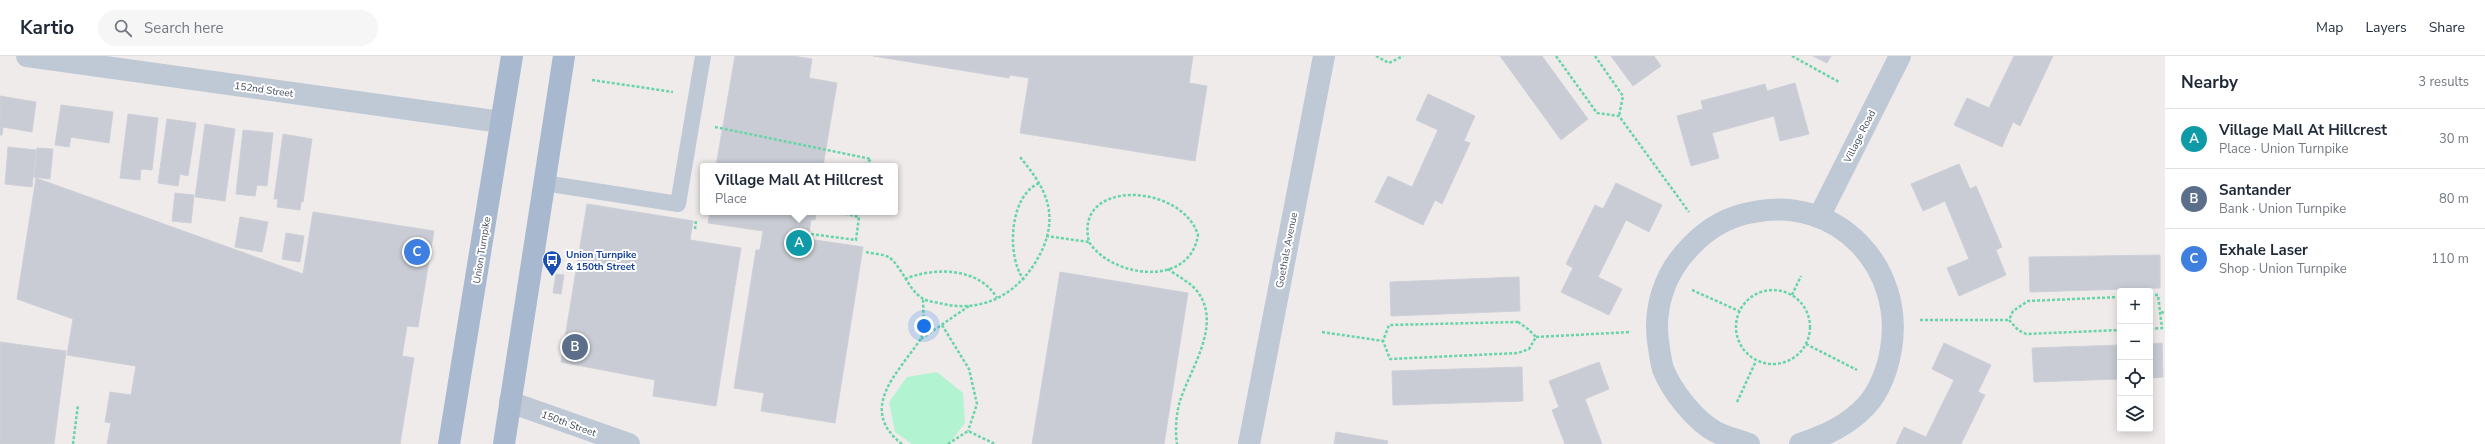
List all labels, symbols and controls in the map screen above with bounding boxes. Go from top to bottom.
search box [98,10,378,46]
text: Kartio [20,15,74,41]
icon: search [112,17,134,39]
text: Search here [144,18,224,38]
text: Map [2316,18,2343,37]
text: Layers [2365,18,2407,37]
text: Share [2429,18,2465,37]
text: Nearby [2181,71,2238,94]
text: 3 results [2418,73,2469,91]
street label: 152nd Street [233,79,295,101]
street label: Village Road [1840,108,1879,166]
text: Village Mall At Hillcrest [2219,120,2387,140]
text: A [2189,130,2199,148]
text: 30 m [2439,130,2469,148]
text: Place · Union Turnpike [2219,140,2348,158]
popup [700,163,898,215]
text: Village Mall At Hillcrest [715,170,883,190]
text: Santander [2219,180,2291,200]
text: Place [715,190,747,208]
text: B [2190,190,2198,208]
text: 80 m [2439,190,2469,208]
text: Bank · Union Turnpike [2219,200,2346,218]
street label: Goethals Avenue [1273,211,1301,289]
street label: Union Turnpike [470,216,494,285]
pin: A [786,228,812,258]
pin: C [404,237,430,267]
text: Exhale Laser [2219,240,2308,260]
place label: Union Turnpike & 150th Street [566,248,637,274]
bus stop icon: Union Turnpike & 150th Street [541,249,563,277]
text: C [2190,250,2198,268]
text: 110 m [2431,250,2469,268]
text: Shop · Union Turnpike [2219,260,2347,278]
map controls [2117,288,2153,432]
button: + [2117,288,2153,324]
your location [914,316,934,336]
button: − [2117,324,2153,360]
pin: B [562,332,588,362]
button: locate [2117,360,2153,396]
button: layers [2117,396,2153,432]
street label: 150th Street [539,408,598,440]

